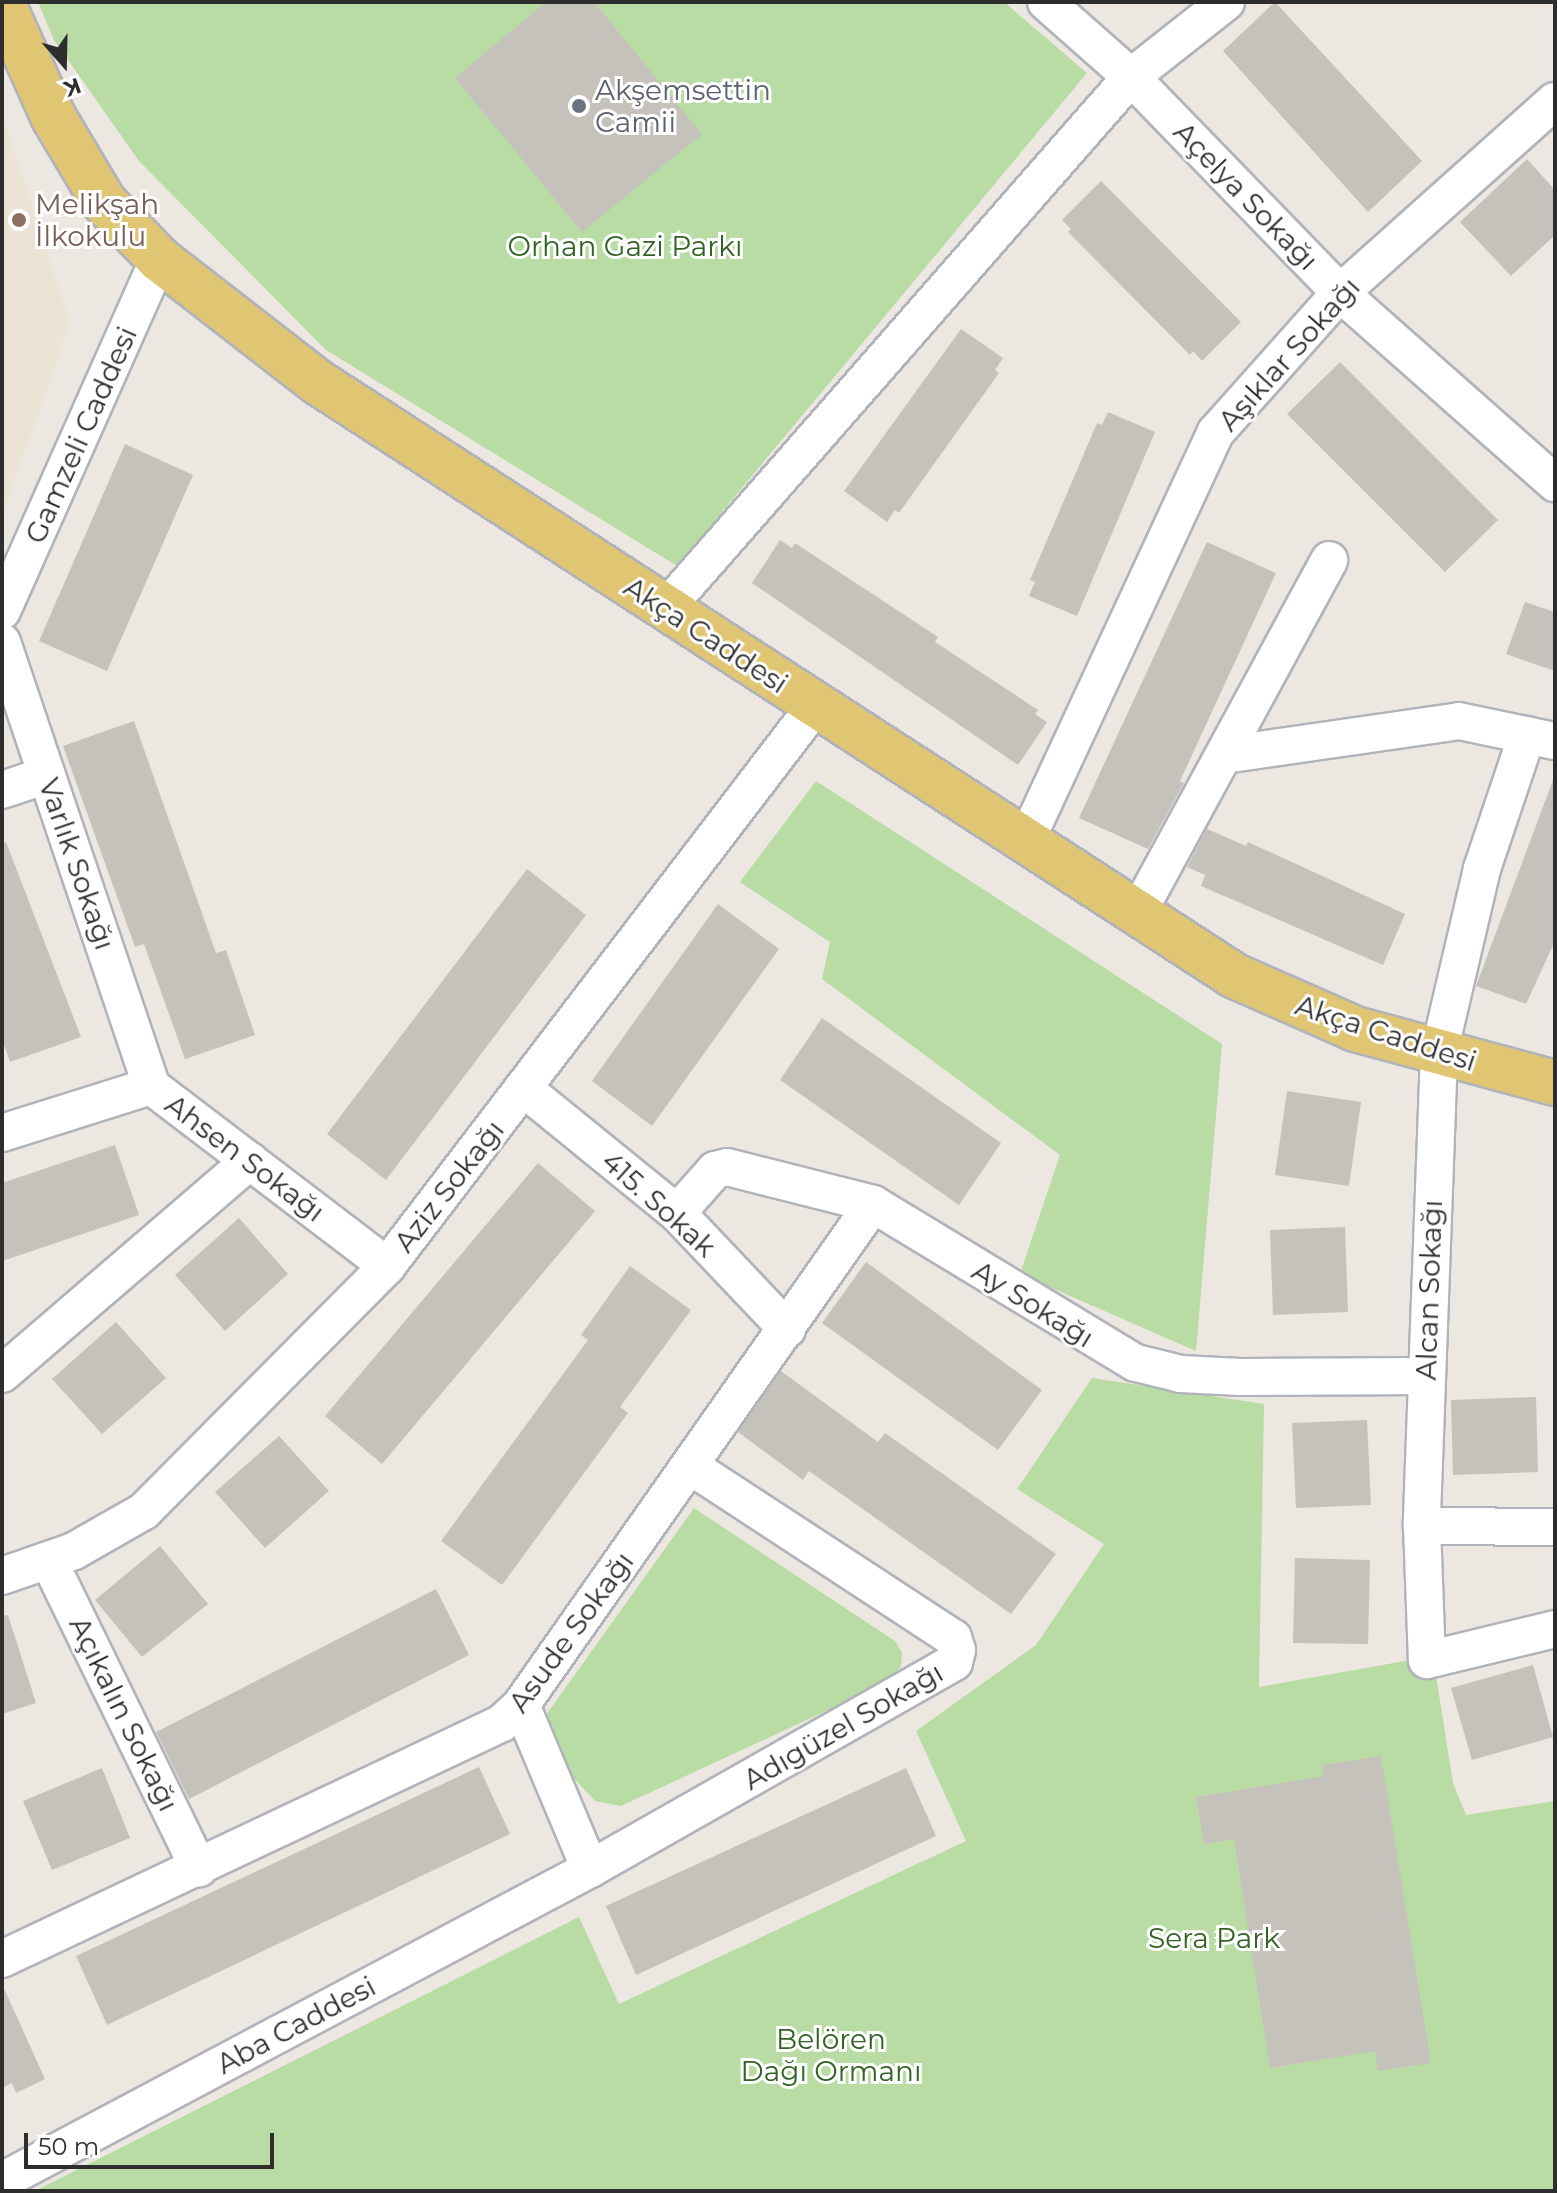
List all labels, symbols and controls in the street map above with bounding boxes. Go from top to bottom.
north arrow [24,24,104,104]
text: K [60,72,85,102]
place label: Akşemsettin Camii [595,73,771,139]
marker: Akşemsettin Camii [570,97,588,115]
street label: Açelya Sokağı [1167,115,1325,277]
place label: Melikşah İlkokulu [35,187,159,253]
marker: Melikşah İlkokulu [10,211,28,229]
park label: Orhan Gazi Parkı [508,229,742,263]
street label: Aşıklar Sokağı [1211,270,1367,438]
street label: Gamzeli Caddesi [18,322,144,548]
street label: Akça Caddesi [618,570,794,700]
street label: Varlık Sokağı [32,774,122,954]
street label: Akça Caddesi [1291,988,1481,1078]
street label: Ahsen Sokağı [159,1087,331,1229]
street label: Aziz Sokağı [387,1113,511,1259]
street label: 415. Sokak [595,1144,723,1264]
street label: Alcan Sokağı [1409,1199,1449,1381]
street label: Ay Sokağı [966,1254,1100,1354]
street label: Asude Sokağı [502,1545,640,1719]
street label: Açıkalın Sokağı [62,1611,186,1817]
street label: Adıgüzel Sokağı [737,1655,949,1797]
park label: Sera Park [1148,1921,1280,1955]
street label: Aba Caddesi [211,1969,381,2081]
park label: Belören Dağı Ormanı [741,2022,921,2088]
scale bar [28,2117,278,2167]
text: 50 m [38,2132,99,2161]

